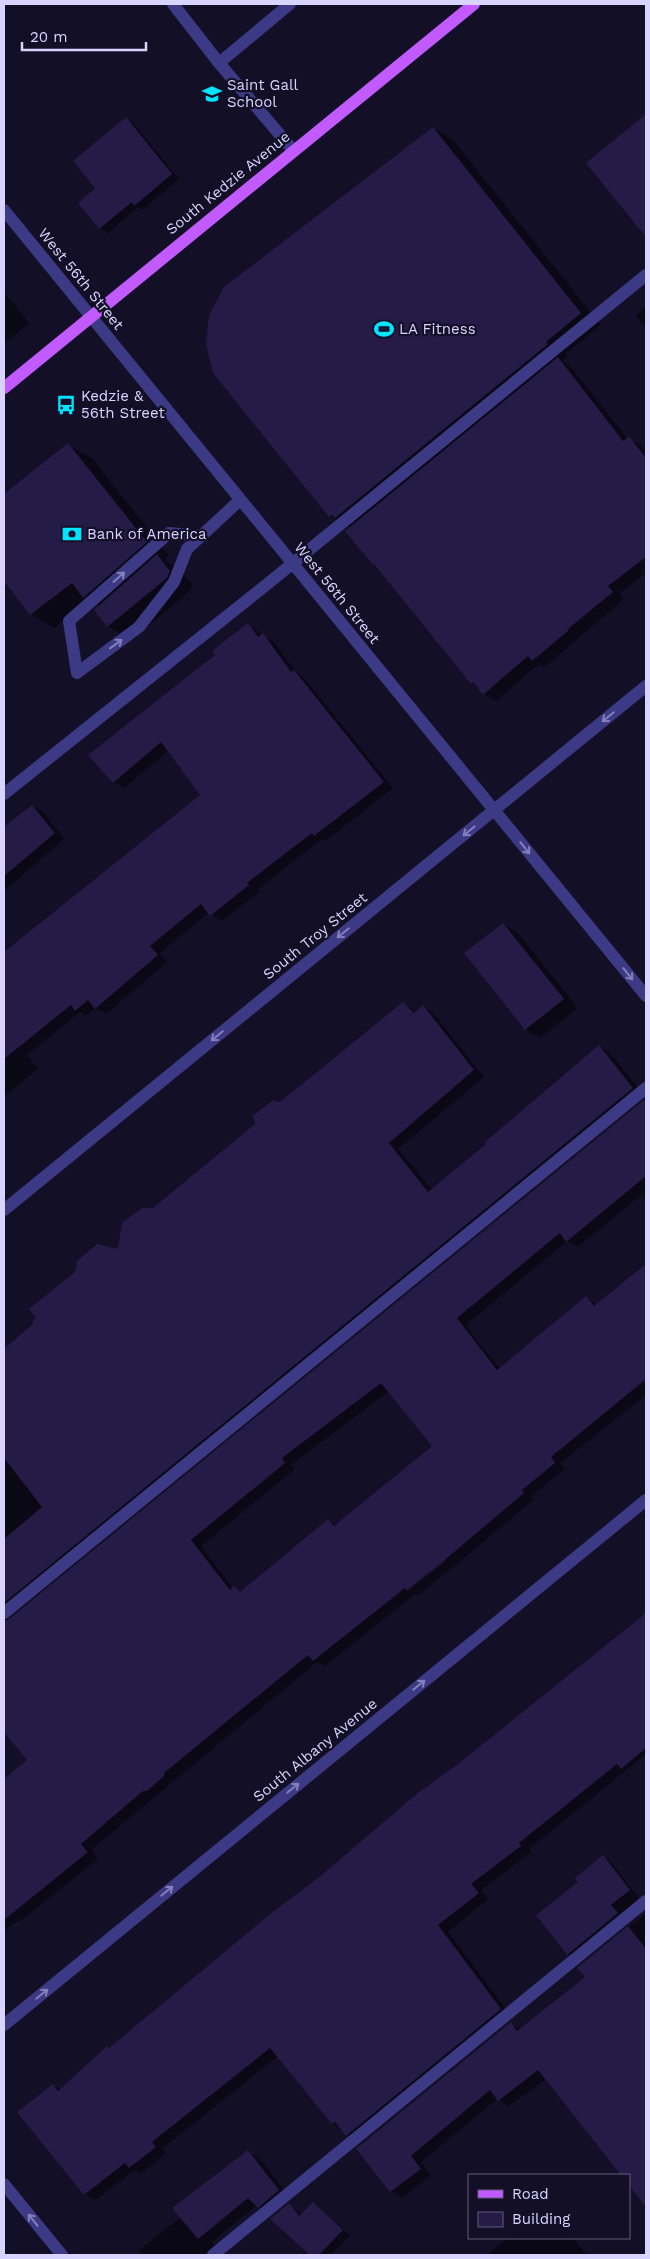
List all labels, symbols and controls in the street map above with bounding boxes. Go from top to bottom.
scale bar [22,20,146,52]
text: 20 m [30,28,68,46]
place label: Saint Gall School [227,76,298,111]
school or university icon: Saint Gall School [201,83,223,105]
street label: South Kedzie Avenue [162,128,294,238]
street label: West 56th Street [34,225,128,334]
sports icon: LA Fitness [373,318,395,340]
place label: LA Fitness [399,320,476,338]
place label: Kedzie & 56th Street [81,387,165,422]
bus stop icon: Kedzie & 56th Street [55,394,77,416]
bank icon: Bank of America [61,523,83,545]
place label: Bank of America [87,525,207,543]
street label: West 56th Street [290,539,384,648]
one-way arrow [112,572,125,583]
one-way arrow [109,639,122,650]
one-way arrow [602,711,615,722]
one-way arrow [463,825,476,836]
one-way arrow [519,841,530,854]
street label: South Troy Street [259,888,371,983]
one-way arrow [337,928,350,939]
one-way arrow [622,967,633,980]
one-way arrow [211,1031,224,1042]
one-way arrow [412,1680,425,1691]
street label: South Albany Avenue [249,1694,381,1806]
one-way arrow [287,1783,300,1794]
one-way arrow [161,1885,174,1896]
one-way arrow [35,1988,48,1999]
legend [468,2174,630,2239]
text: Road [512,2185,549,2203]
text: Building [512,2210,570,2228]
one-way arrow [27,2214,38,2227]

